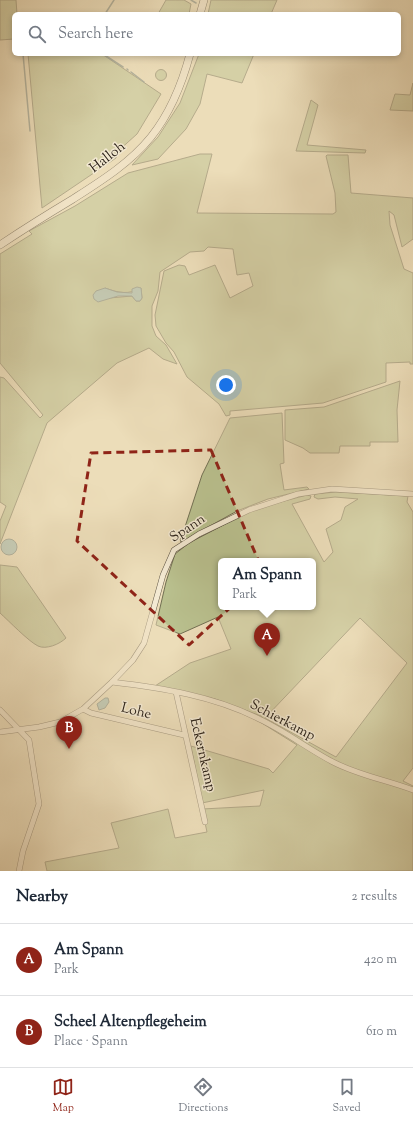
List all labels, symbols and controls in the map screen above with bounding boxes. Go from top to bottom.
search box [12,12,401,56]
icon: search [26,23,48,45]
text: Search here [58,24,133,45]
street label: Halloh [86,137,130,179]
your location [216,375,236,395]
street label: Spann [166,510,210,548]
popup [218,558,316,610]
text: Am Spann [232,565,302,586]
text: Park [232,586,257,604]
pin: A [254,623,280,656]
street label: Schierkamp [246,695,319,747]
street label: Lohe [119,699,153,725]
pin: B [56,716,82,749]
street label: Eckernkamp [184,716,220,794]
text: Nearby [16,885,68,909]
text: 2 results [352,888,397,906]
text: Am Spann [54,940,124,961]
text: A [24,951,34,969]
text: 420 m [364,951,397,969]
text: Park [54,961,79,979]
text: Scheel Altenpflegeheim [54,1012,207,1033]
text: B [25,1023,33,1041]
text: 610 m [366,1023,397,1041]
text: Place · Spann [54,1033,128,1051]
tab: Map [52,1076,74,1116]
tab: Directions [179,1076,228,1116]
tab: Saved [333,1076,361,1116]

